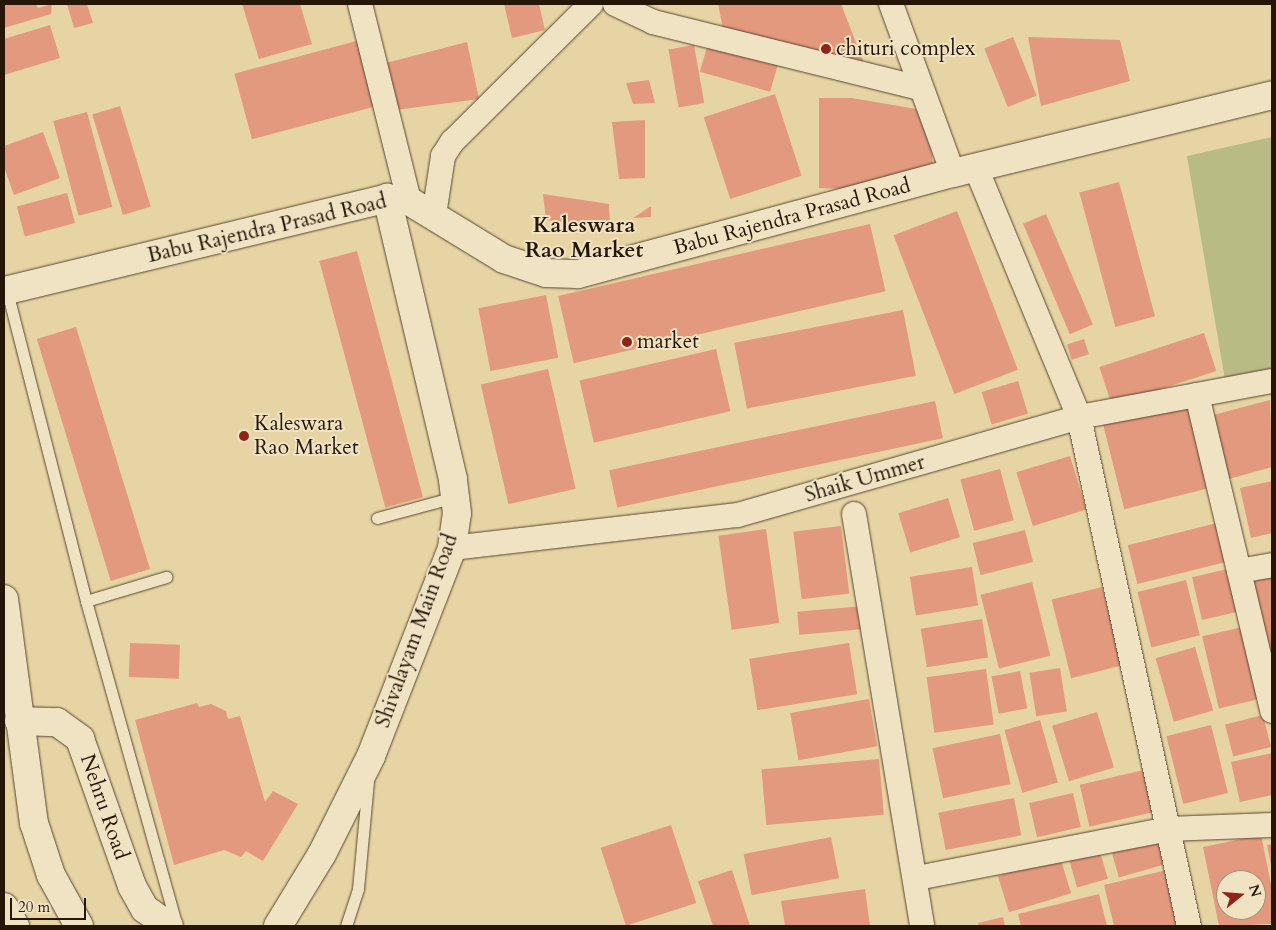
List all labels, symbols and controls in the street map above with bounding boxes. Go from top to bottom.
place label: chituri complex [836,36,976,62]
marker: chituri complex [820,43,832,55]
street label: Babu Rajendra Prasad Road [671,173,913,261]
street label: Babu Rajendra Prasad Road [145,189,389,269]
district label: Kaleswara Rao Market [525,212,643,264]
place label: market [637,329,699,355]
marker: market [621,336,633,348]
place label: Kaleswara Rao Market [254,411,359,461]
marker: Kaleswara Rao Market [238,430,250,442]
street label: Shaik Ummer [802,450,928,508]
street label: Shivalayam Main Road [370,531,464,731]
street label: Nehru Road [74,751,134,863]
north arrow [1216,870,1266,920]
text: N [1244,882,1266,899]
scale bar [12,888,89,920]
text: 20 m [18,897,50,917]

